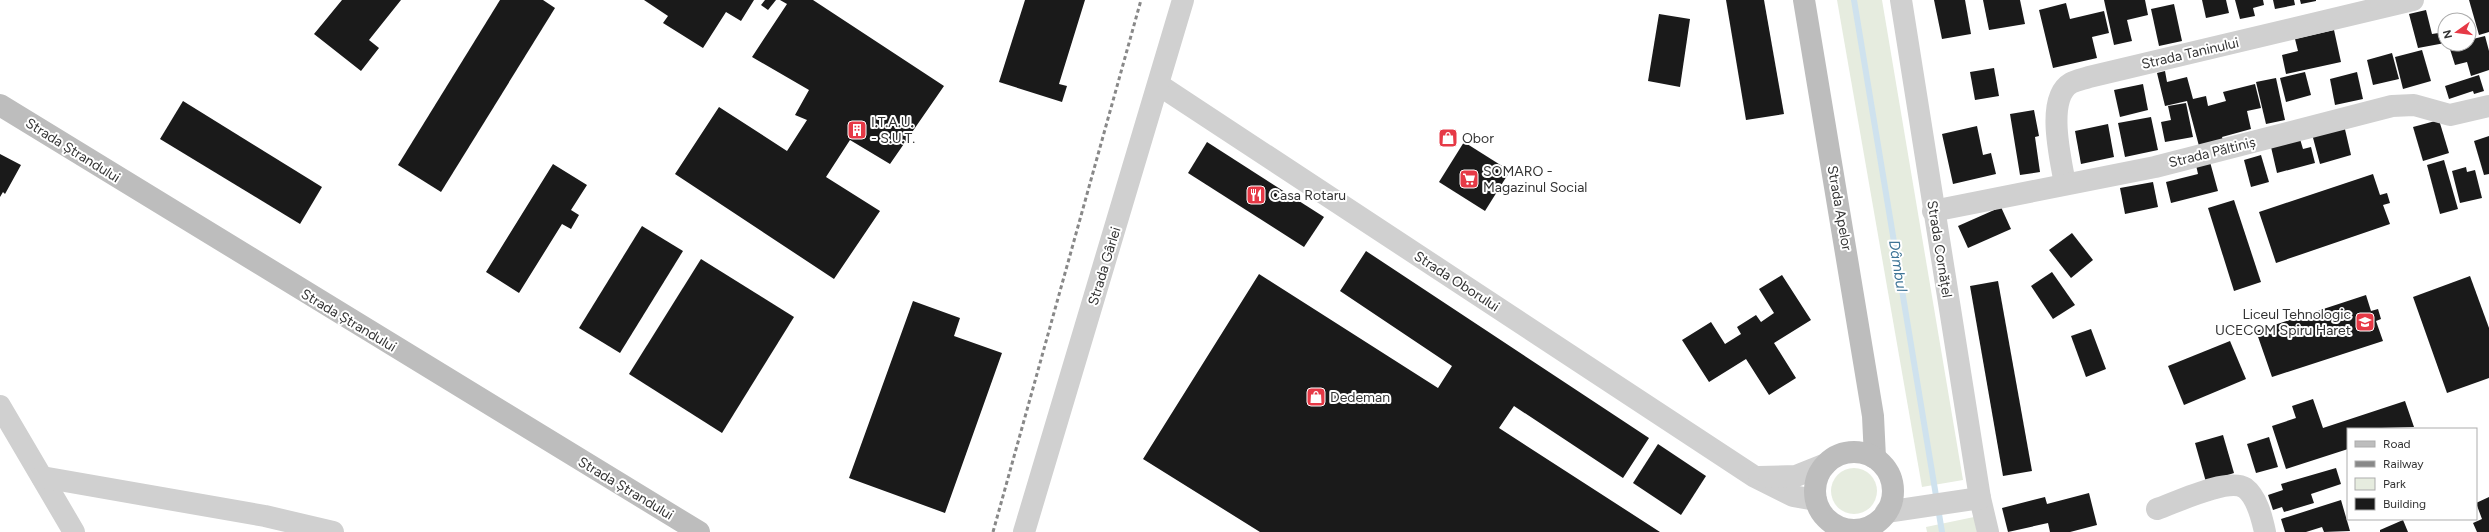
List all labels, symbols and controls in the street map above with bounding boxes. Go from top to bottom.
north arrow [2437,12,2477,52]
text: N [2440,29,2455,40]
street label: Strada Taninului [2140,34,2240,73]
place label: I.T.A.U. - S.U.T. [871,114,915,147]
street label: Strada Ștrandului [22,115,123,186]
building icon: I.T.A.U. - S.U.T. [846,119,868,141]
shop icon: Obor [1437,127,1459,149]
place label: Obor [1462,130,1494,147]
street label: Strada Păltiniș [2167,133,2257,171]
place label: SOMARO - Magazinul Social [1483,163,1587,196]
street label: Strada Apelor [1824,164,1855,252]
supermarket icon: SOMARO - Magazinul Social [1458,168,1480,190]
restaurant icon: Casa Rotaru [1245,184,1267,206]
place label: Casa Rotaru [1270,187,1346,204]
street label: Strada Cornățel [1923,199,1956,299]
street label: Strada Gârlei [1085,225,1124,307]
water label: Dâmbul [1885,239,1911,294]
street label: Strada Oborului [1411,247,1503,315]
street label: Strada Ștrandului [298,285,400,356]
place label: Liceul Tehnologic UCECOM Spiru Haret [2215,306,2351,339]
school or university icon: Liceul Tehnologic UCECOM Spiru Haret [2354,311,2376,333]
shop icon: Dedeman [1305,386,1327,408]
place label: Dedeman [1330,389,1390,406]
legend [2347,428,2477,520]
text: Road [2383,437,2411,451]
street label: Strada Ștrandului [575,453,677,524]
text: Railway [2383,457,2424,471]
text: Park [2383,477,2406,491]
text: Building [2383,497,2426,511]

